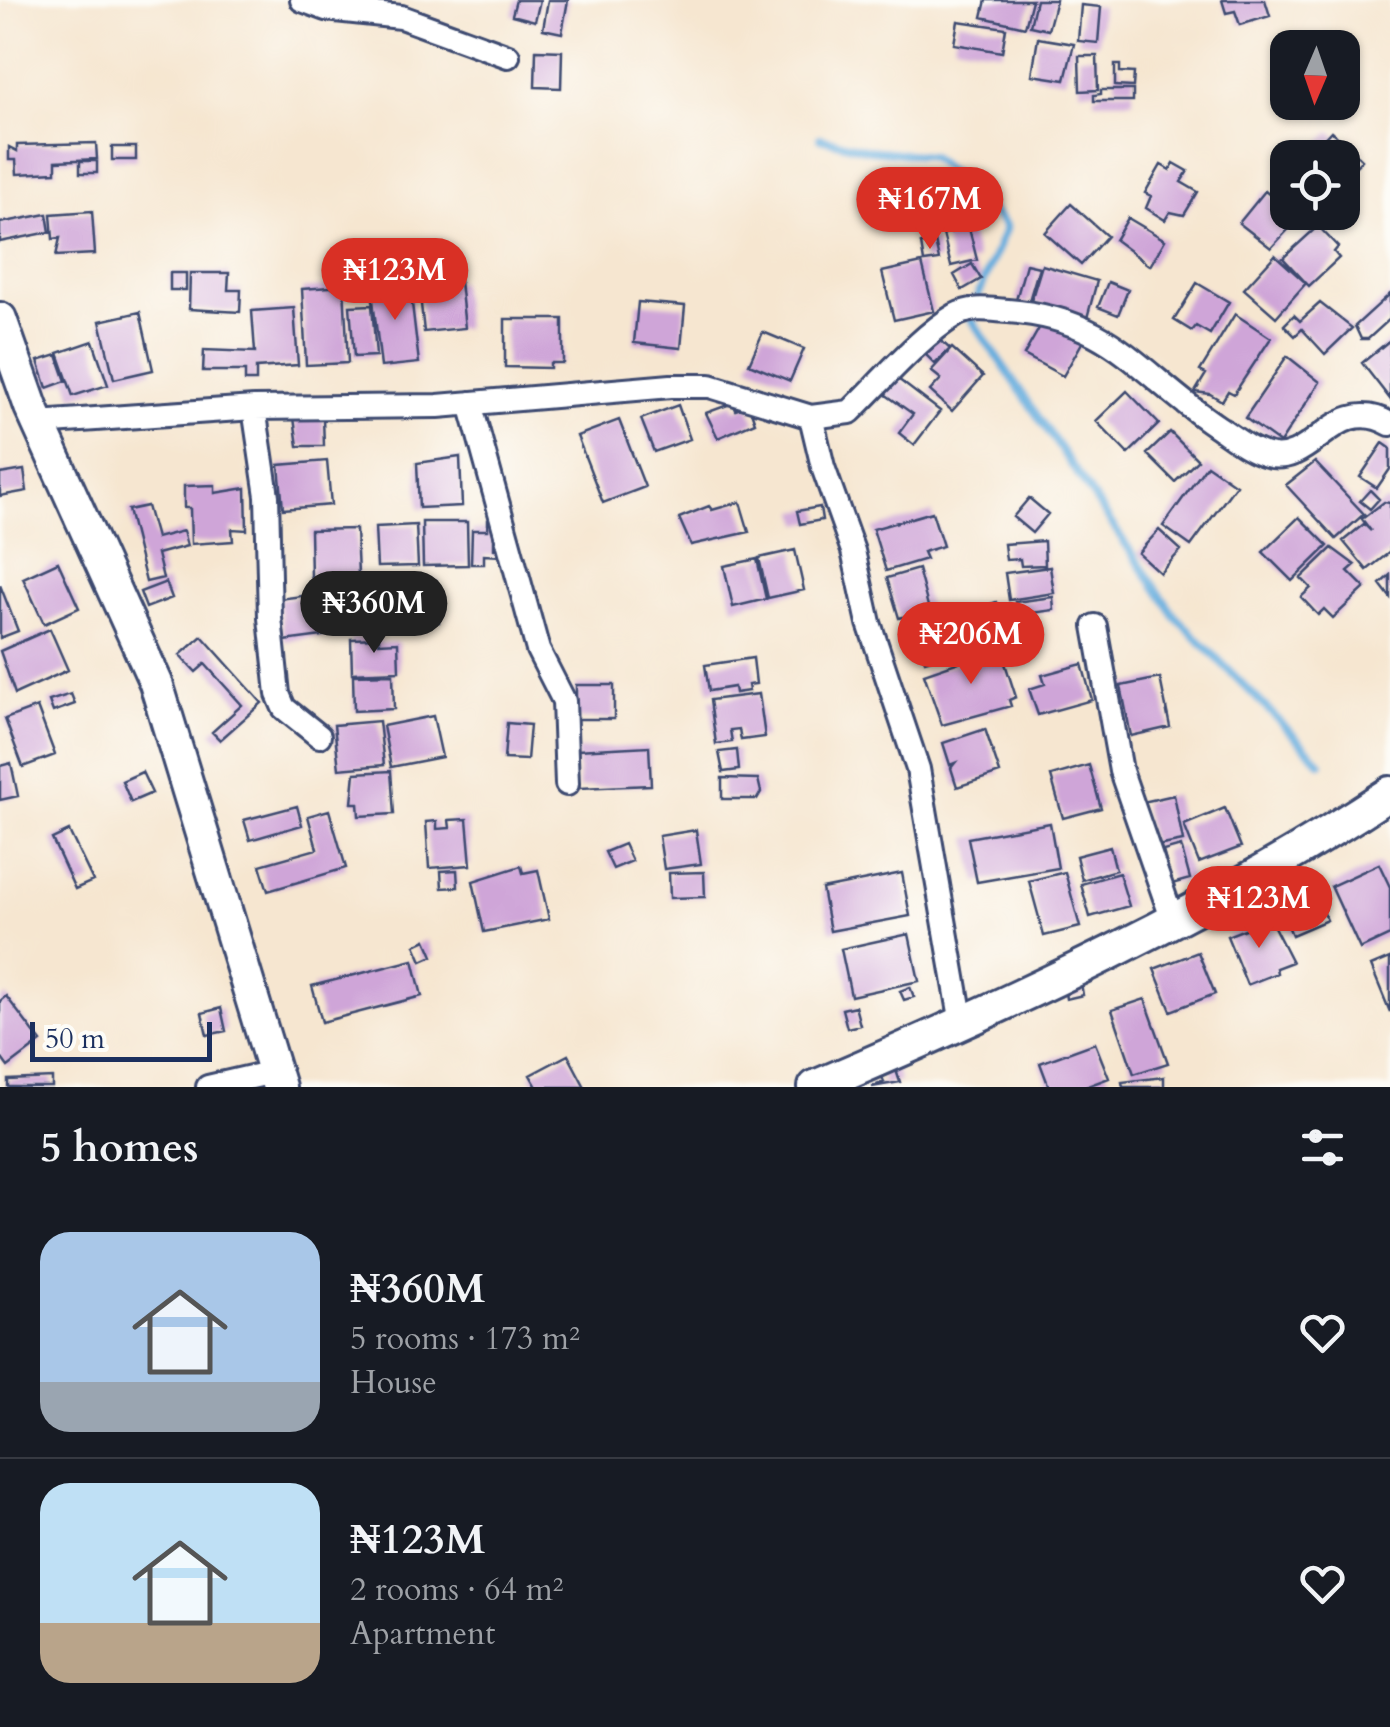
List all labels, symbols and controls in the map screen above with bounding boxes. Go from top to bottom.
north arrow [1270,30,1360,120]
map controls [1270,30,1360,230]
button: locate [1270,140,1360,230]
pin: ₦167M [860,167,1000,252]
text: ₦167M [878,177,982,221]
pin: ₦123M [325,238,465,323]
text: ₦123M [343,248,447,292]
pin: ₦360M [304,571,444,656]
text: ₦360M [322,581,426,625]
pin: ₦206M [901,602,1041,687]
text: ₦206M [919,612,1023,656]
pin: ₦123M [1189,866,1329,951]
text: ₦123M [1207,876,1311,920]
scale bar [30,1017,212,1062]
text: 50 m [45,1020,105,1058]
text: 5 homes [40,1119,198,1176]
icon: filters [1295,1120,1350,1175]
text: ₦360M [350,1260,486,1317]
icon: home [120,1272,240,1392]
icon: heart [1295,1305,1350,1360]
text: 5 rooms · 173 m² [350,1317,580,1361]
text: House [350,1361,437,1405]
text: ₦123M [350,1511,486,1568]
icon: home [120,1523,240,1643]
icon: heart [1295,1556,1350,1611]
text: 2 rooms · 64 m² [350,1568,563,1612]
text: Apartment [350,1612,495,1656]

